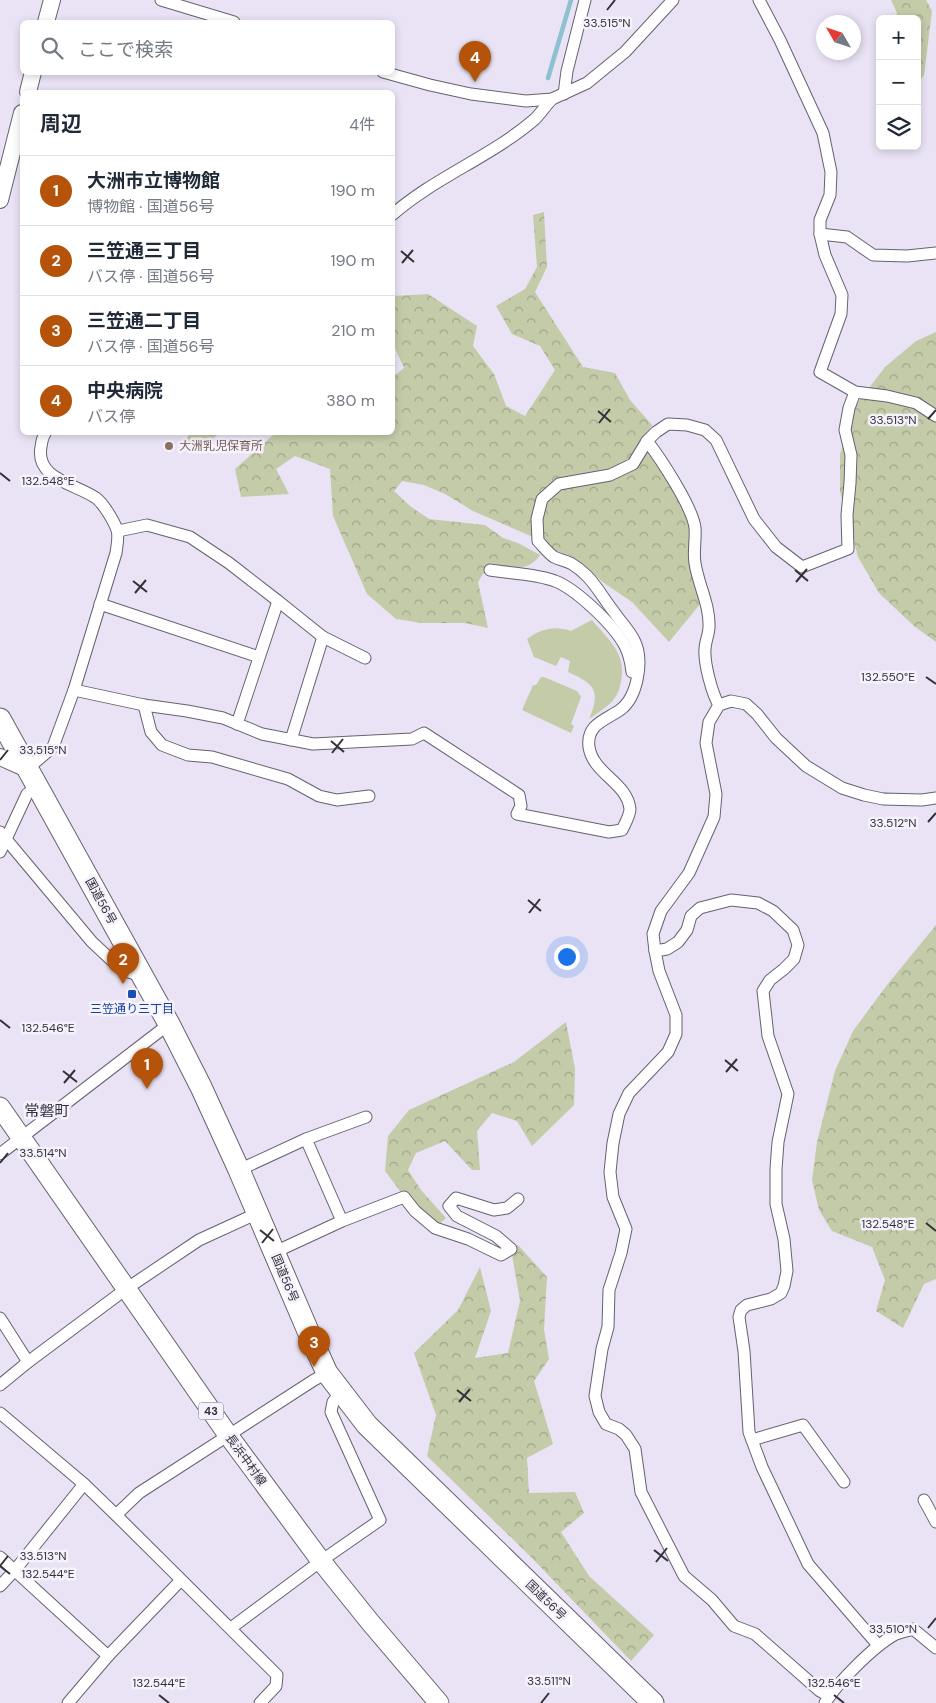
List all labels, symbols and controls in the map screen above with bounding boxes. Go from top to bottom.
text: 33.515°N [583,15,631,31]
north arrow [816,15,861,60]
map controls [876,15,921,150]
button: + [876,15,921,60]
search box [20,20,395,75]
icon: search [38,34,66,62]
text: ここで検索 [78,37,173,62]
pin: 4 [459,41,491,82]
button: − [876,60,921,105]
button: layers [876,105,921,150]
text: 周辺 [40,110,82,138]
text: 4件 [349,114,375,135]
text: 大洲市立博物館 [87,168,220,193]
text: 1 [53,180,59,201]
text: 190 m [331,180,375,201]
text: 博物館 · 国道56号 [87,196,215,217]
text: 三笠通三丁目 [87,238,201,263]
text: 2 [51,250,61,271]
text: 190 m [331,250,375,271]
text: バス停 · 国道56号 [87,266,215,287]
text: 三笠通二丁目 [87,308,201,333]
text: 3 [51,320,61,341]
text: 210 m [331,320,375,341]
text: バス停 · 国道56号 [87,336,215,357]
text: 中央病院 [87,378,163,403]
text: 4 [51,390,61,411]
text: 380 m [326,390,375,411]
text: バス停 [87,406,135,427]
text: 33.513°N [869,412,917,428]
place label: 大洲乳児保育所 [179,438,263,454]
marker: 大洲乳児保育所 [163,440,175,452]
text: 132.548°E [22,473,75,489]
text: 132.550°E [861,669,915,685]
text: 33.515°N [19,742,67,758]
text: 33.512°N [870,815,916,831]
street label: 国道56号 [82,875,120,927]
pin: 2 [107,943,139,984]
your location [554,944,580,970]
marker: 三笠通り三丁目 [126,988,138,1000]
place label: 三笠通り三丁目 [90,1001,174,1017]
text: 132.546°E [21,1020,75,1036]
pin: 1 [131,1048,163,1089]
district label: 常磐町 [24,1101,70,1121]
text: 33.514°N [19,1145,67,1161]
text: 132.548°E [862,1216,915,1232]
street label: 国道56号 [268,1251,302,1305]
pin: 3 [298,1326,330,1367]
road number: 43 [198,1402,224,1420]
street label: 長浜中村線 [222,1431,270,1489]
text: 33.513°N [19,1548,67,1564]
text: 132.544°E [22,1566,75,1582]
street label: 国道56号 [522,1577,570,1623]
text: 33.510°N [869,1621,917,1637]
text: 33.511°N [527,1673,571,1689]
text: 132.544°E [133,1675,186,1691]
text: 132.546°E [807,1675,861,1691]

